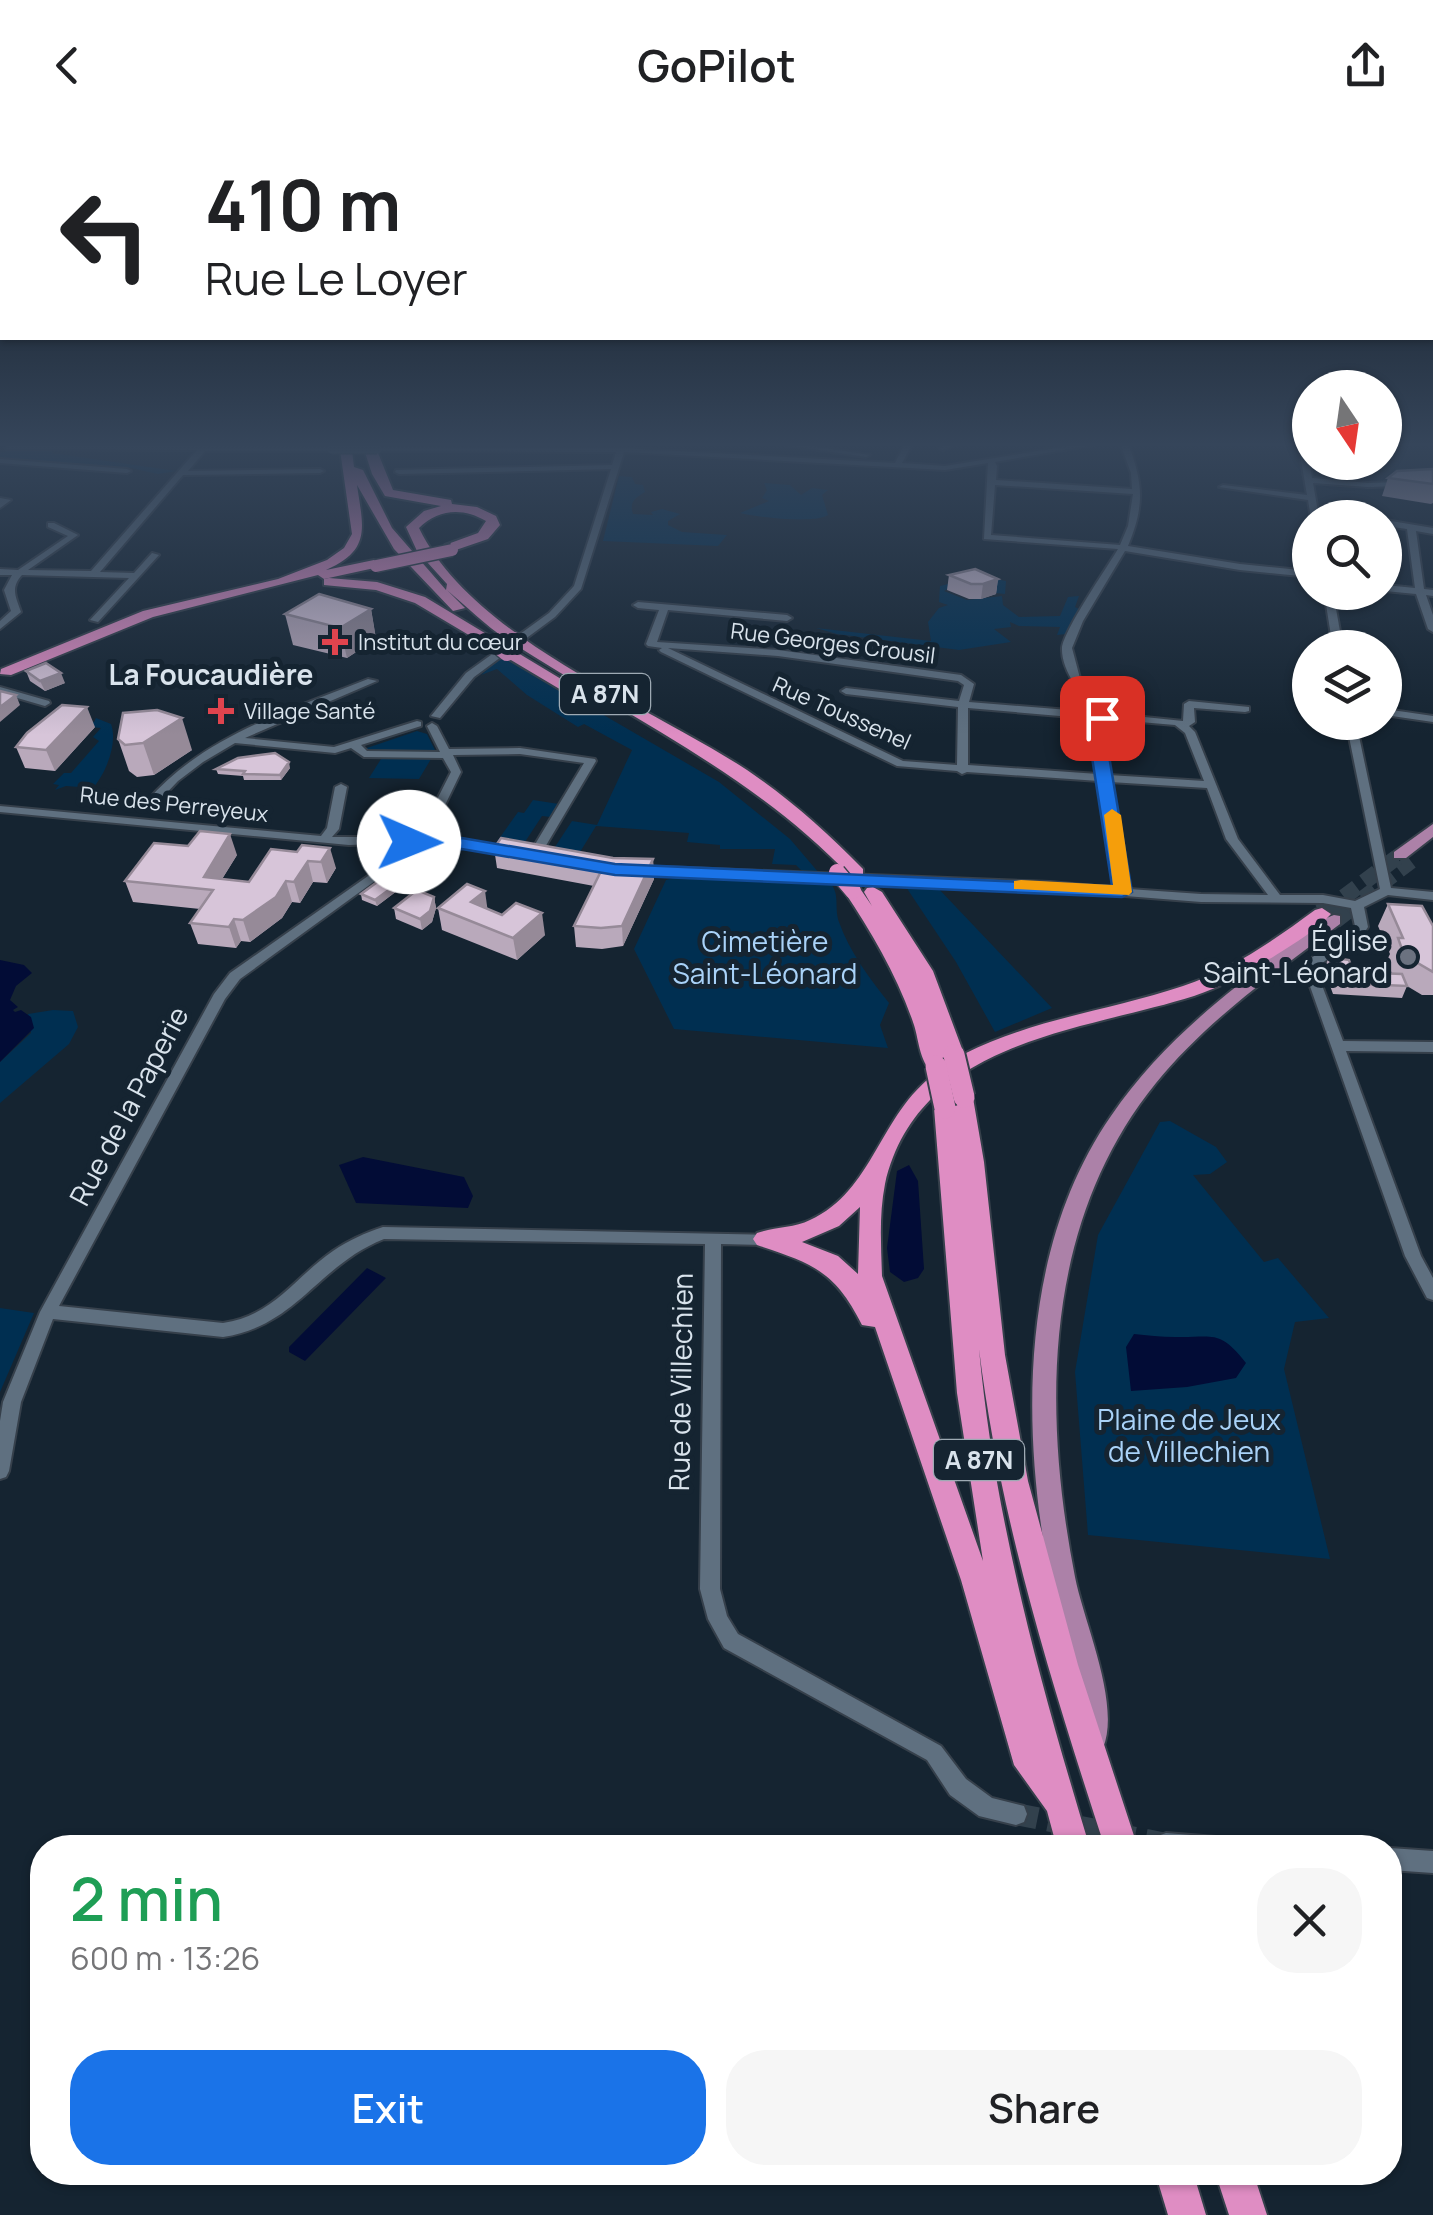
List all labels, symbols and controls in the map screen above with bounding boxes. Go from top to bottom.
text: GoPilot [637,34,796,96]
icon: back [40,38,95,93]
icon: share [1338,38,1393,93]
text: 410 m [205,156,401,252]
icon: left [40,170,170,300]
text: Rue Le Loyer [205,247,468,309]
north arrow [1292,370,1402,480]
map controls [1292,370,1402,740]
button: search [1292,500,1402,610]
street label: Rue Georges Crousil [729,616,937,670]
place label: Institut du cœur [358,627,523,657]
marker: Institut du cœur [322,629,348,655]
button: layers [1292,630,1402,740]
district label: La Foucaudière [109,655,313,693]
street label: Rue Toussenel [768,669,916,757]
road number: A 87N [560,674,650,714]
pin [1060,676,1145,761]
icon: arrive [1075,691,1130,746]
place label: Village Santé [244,696,375,726]
marker: Village Santé [208,698,234,724]
street label: Rue des Perreyeux [78,779,270,829]
position arrow [357,790,461,894]
place label: Église Saint-Léonard [1203,921,1388,991]
park label: Cimetière Saint-Léonard [673,922,857,992]
marker: Église Saint-Léonard [1397,946,1419,968]
street label: Rue de la Paperie [60,999,197,1212]
street label: Rue de Villechien [659,1272,701,1491]
park label: Plaine de Jeux de Villechien [1097,1400,1281,1470]
road number: A 87N [934,1440,1024,1480]
text: 2 min [70,1857,223,1939]
button: close [1257,1868,1362,1973]
text: 600 m · 13:26 [70,1936,260,1980]
button: Exit [70,2050,706,2165]
button: Share [726,2050,1362,2165]

